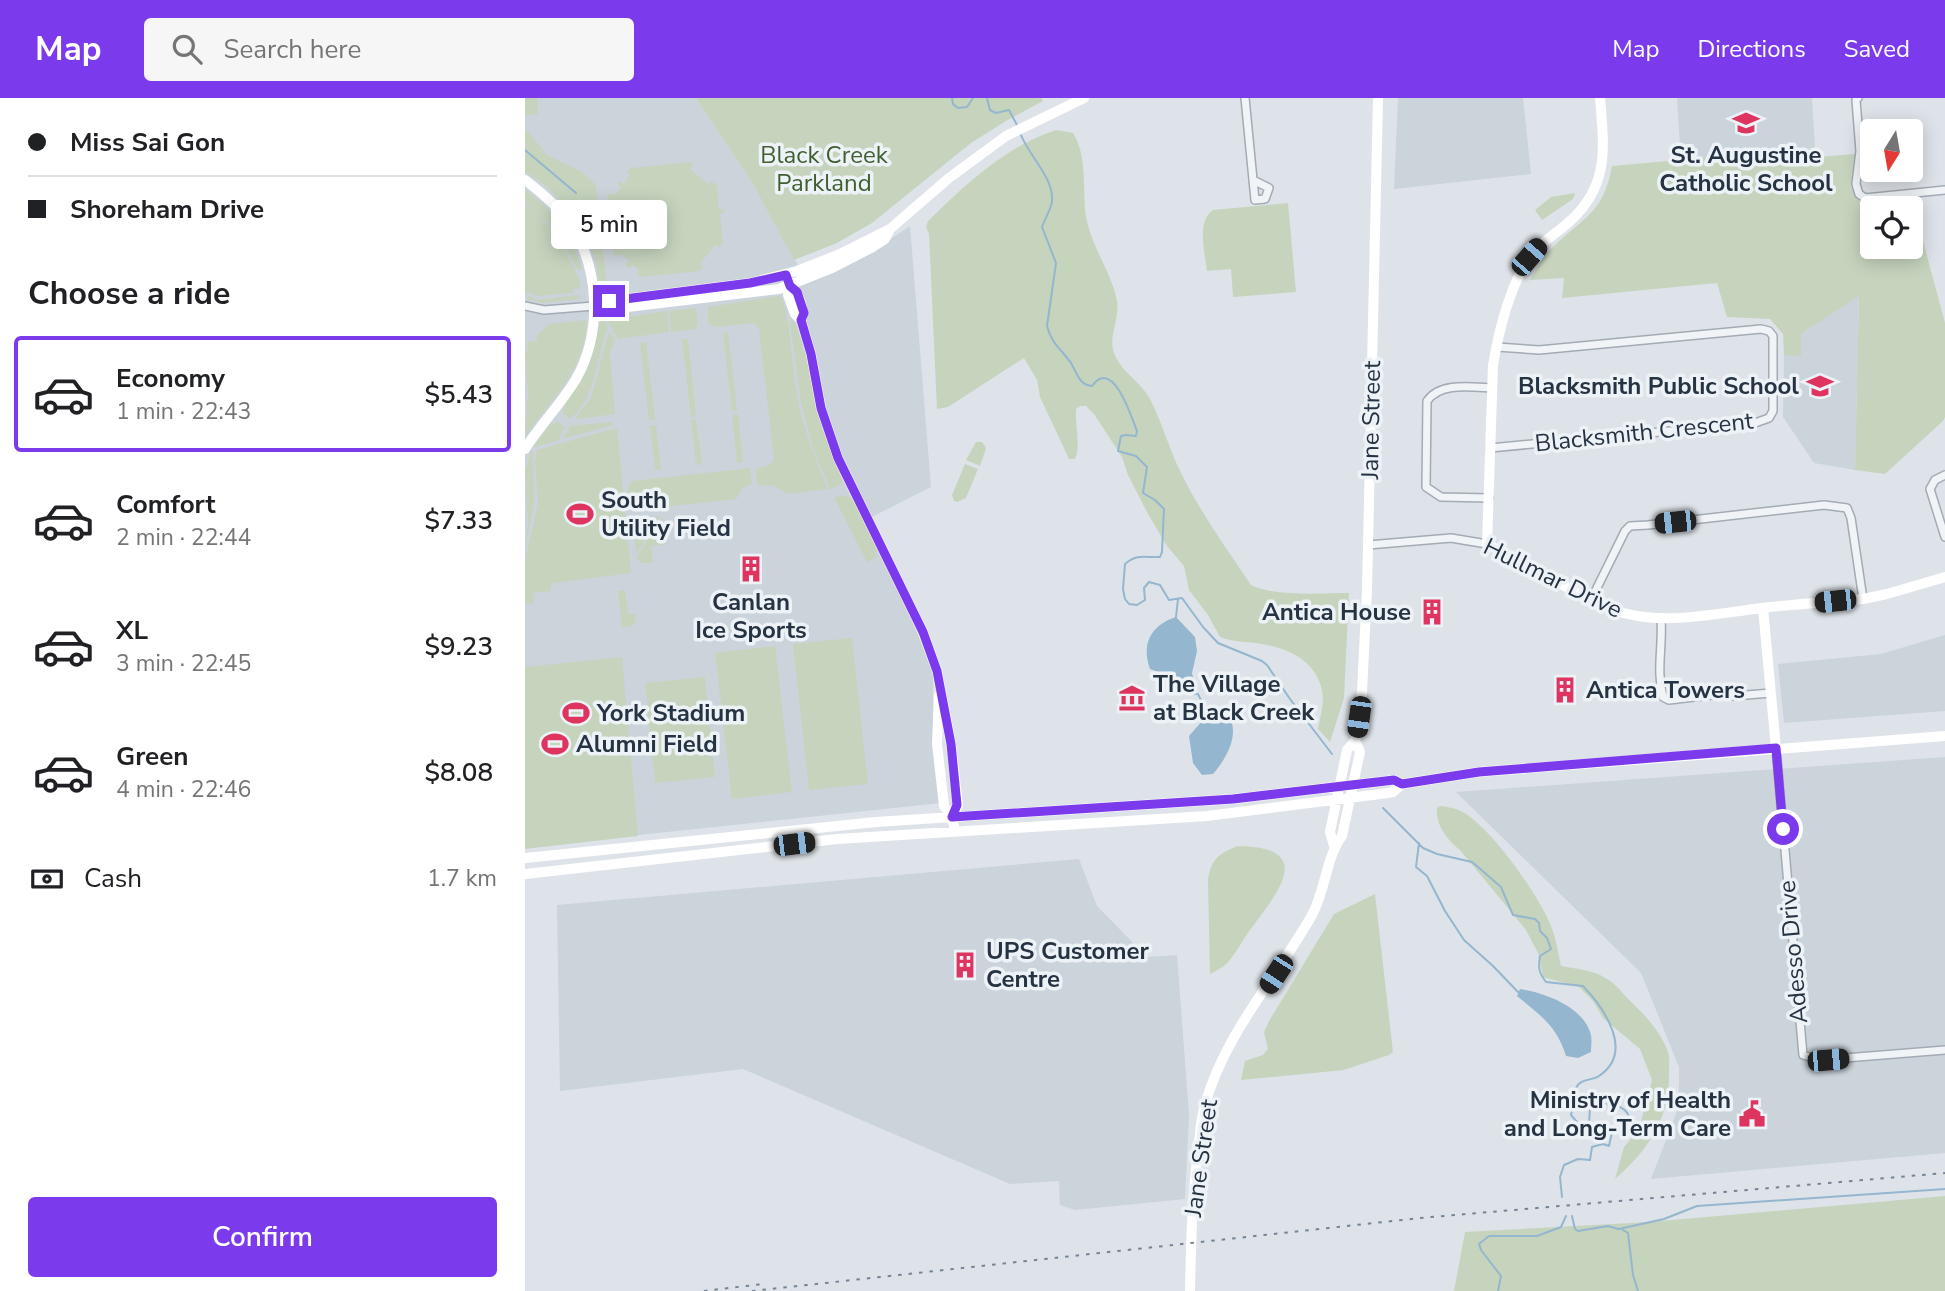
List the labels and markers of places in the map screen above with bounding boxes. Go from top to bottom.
school or university icon: St. Augustine Catholic School [1731,108,1761,138]
place label: St. Augustine Catholic School [1659,139,1833,199]
place label: Blacksmith Public School [1518,370,1799,402]
school or university icon: Blacksmith Public School [1805,371,1835,401]
place label: South Utility Field [601,484,731,544]
sports icon: South Utility Field [565,499,595,529]
building icon: Canlan Ice Sports [736,554,766,584]
place label: Canlan Ice Sports [695,586,807,646]
place label: Antica House [1262,596,1411,628]
building icon: Antica House [1417,597,1447,627]
place label: The Village at Black Creek [1153,668,1315,728]
place label: Antica Towers [1586,674,1745,706]
building icon: Antica Towers [1550,675,1580,705]
museum icon: The Village at Black Creek [1117,683,1147,713]
place label: York Stadium [596,697,745,729]
sports icon: York Stadium [561,698,591,728]
place label: Alumni Field [576,728,718,760]
sports icon: Alumni Field [540,729,570,759]
place label: UPS Customer Centre [986,935,1149,995]
building icon: UPS Customer Centre [950,950,980,980]
place label: Ministry of Health and Long-Term Care [1504,1084,1731,1144]
public building icon: Ministry of Health and Long-Term Care [1737,1099,1767,1129]

